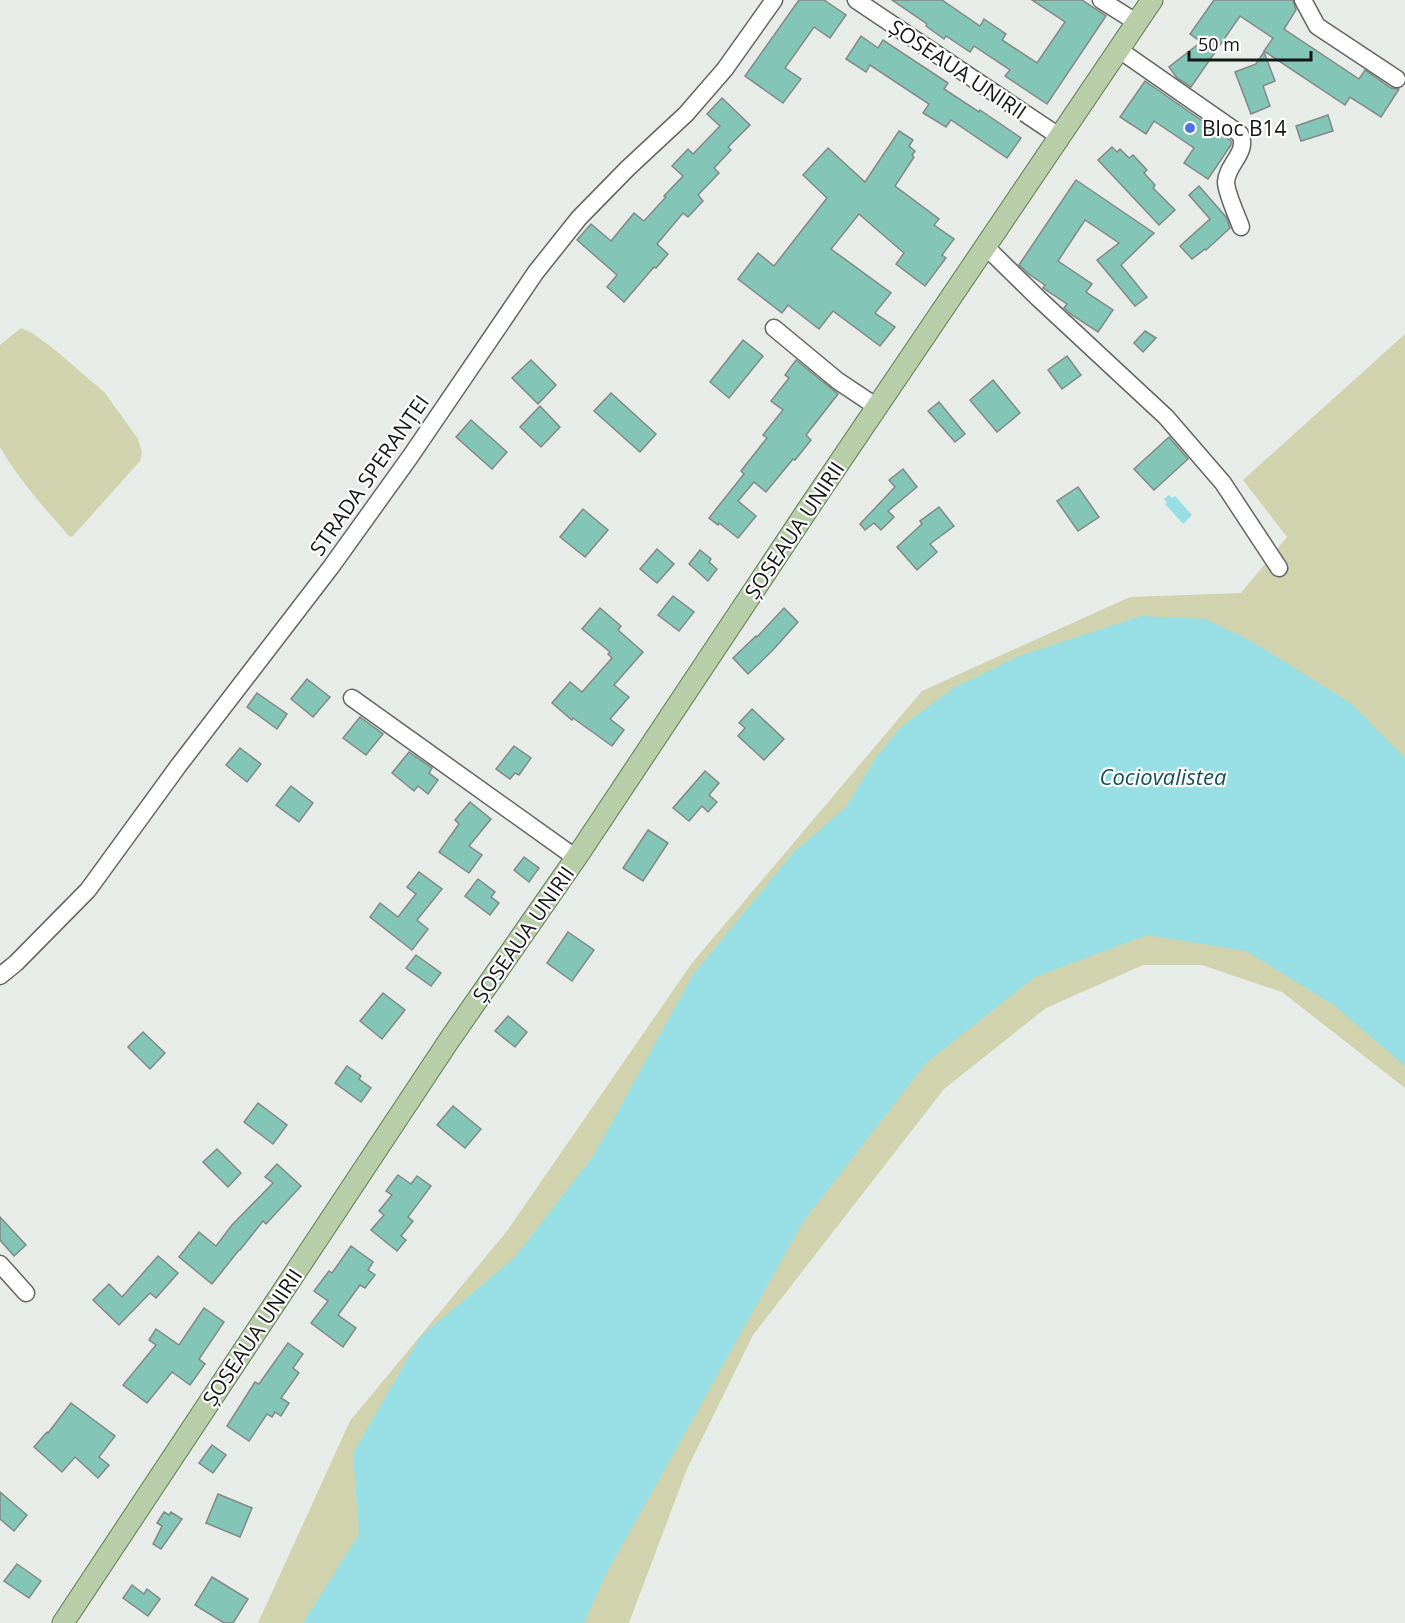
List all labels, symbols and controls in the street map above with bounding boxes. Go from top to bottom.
street label: ȘOSEAUA UNIRII [884,13,1032,125]
scale bar [1189,24,1310,62]
text: 50 m [1198,32,1240,56]
place label: Bloc B14 [1202,114,1287,142]
marker: Bloc B14 [1183,121,1197,135]
street label: STRADA SPERANȚEI [303,389,435,561]
street label: ȘOSEAUA UNIRII [738,456,850,604]
water label: Cociovalistea [1099,761,1227,791]
street label: ȘOSEAUA UNIRII [466,860,580,1008]
street label: ȘOSEAUA UNIRII [196,1263,308,1411]

